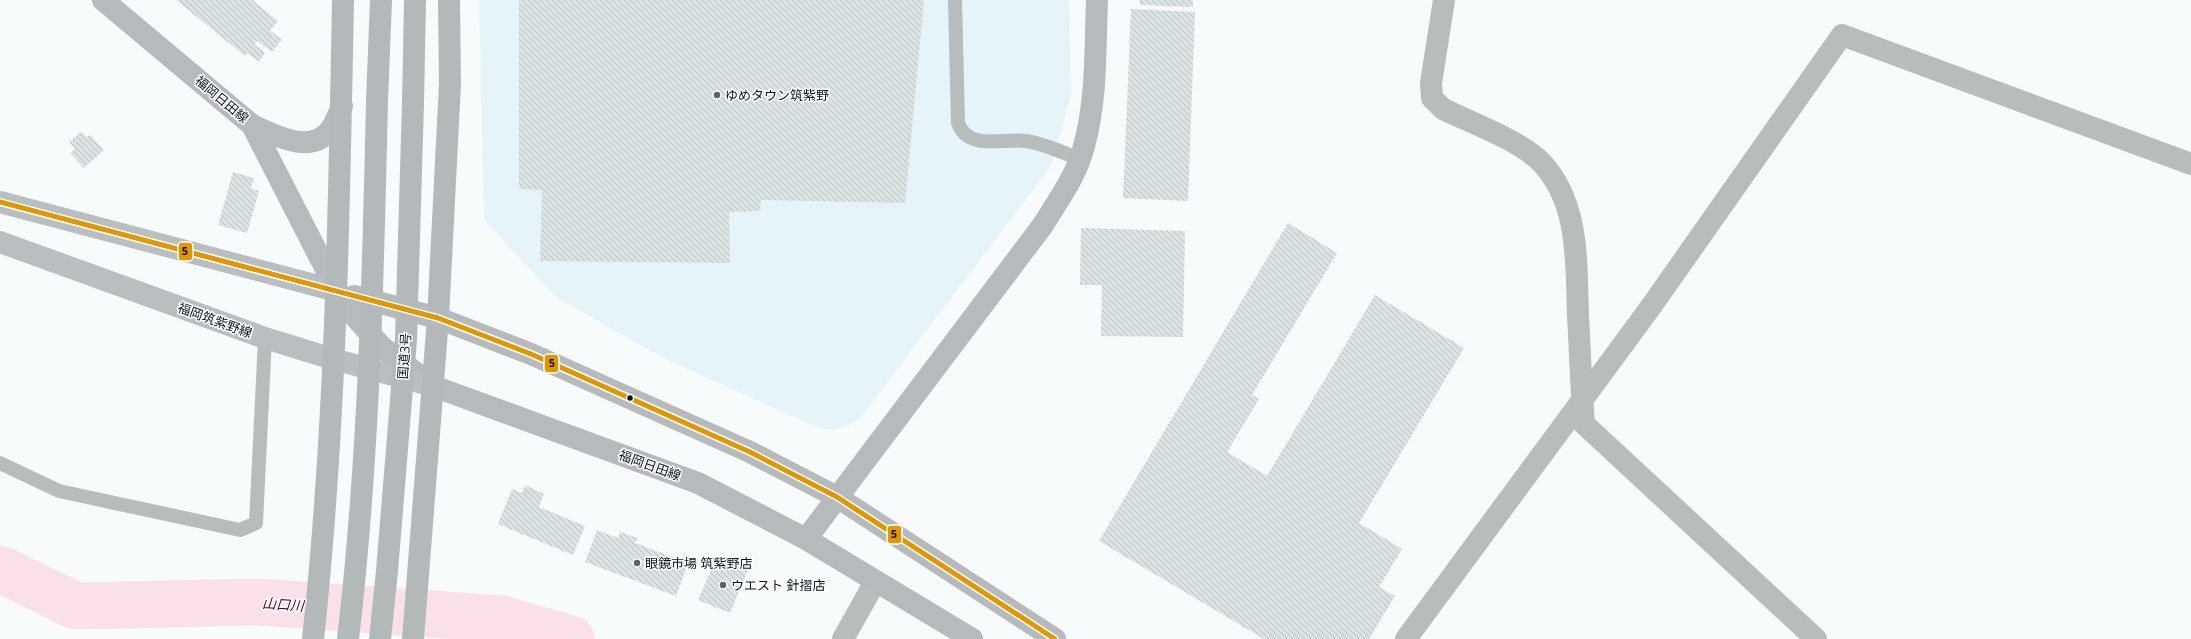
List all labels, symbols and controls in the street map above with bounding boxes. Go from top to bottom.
street label: 福岡日田線 [191,71,253,127]
place label: ゆめタウン筑紫野 [725,86,829,104]
marker: ゆめタウン筑紫野 [712,90,722,100]
line badge: 5 [178,242,193,261]
text: 5 [182,243,188,258]
street label: 福岡筑紫野線 [175,298,255,342]
street label: 国道3号 [393,332,415,380]
line badge: 5 [544,354,559,373]
text: 5 [549,355,555,370]
unlabelled marker [625,393,635,403]
street label: 福岡日田線 [616,445,684,485]
line badge: 5 [887,525,902,544]
text: 5 [891,526,897,541]
place label: 眼鏡市場 筑紫野店 [645,554,752,572]
marker: 眼鏡市場 筑紫野店 [632,558,642,568]
place label: ウエスト 針摺店 [731,576,825,594]
marker: ウエスト 針摺店 [718,580,728,590]
water label: 山口川 [261,593,307,615]

